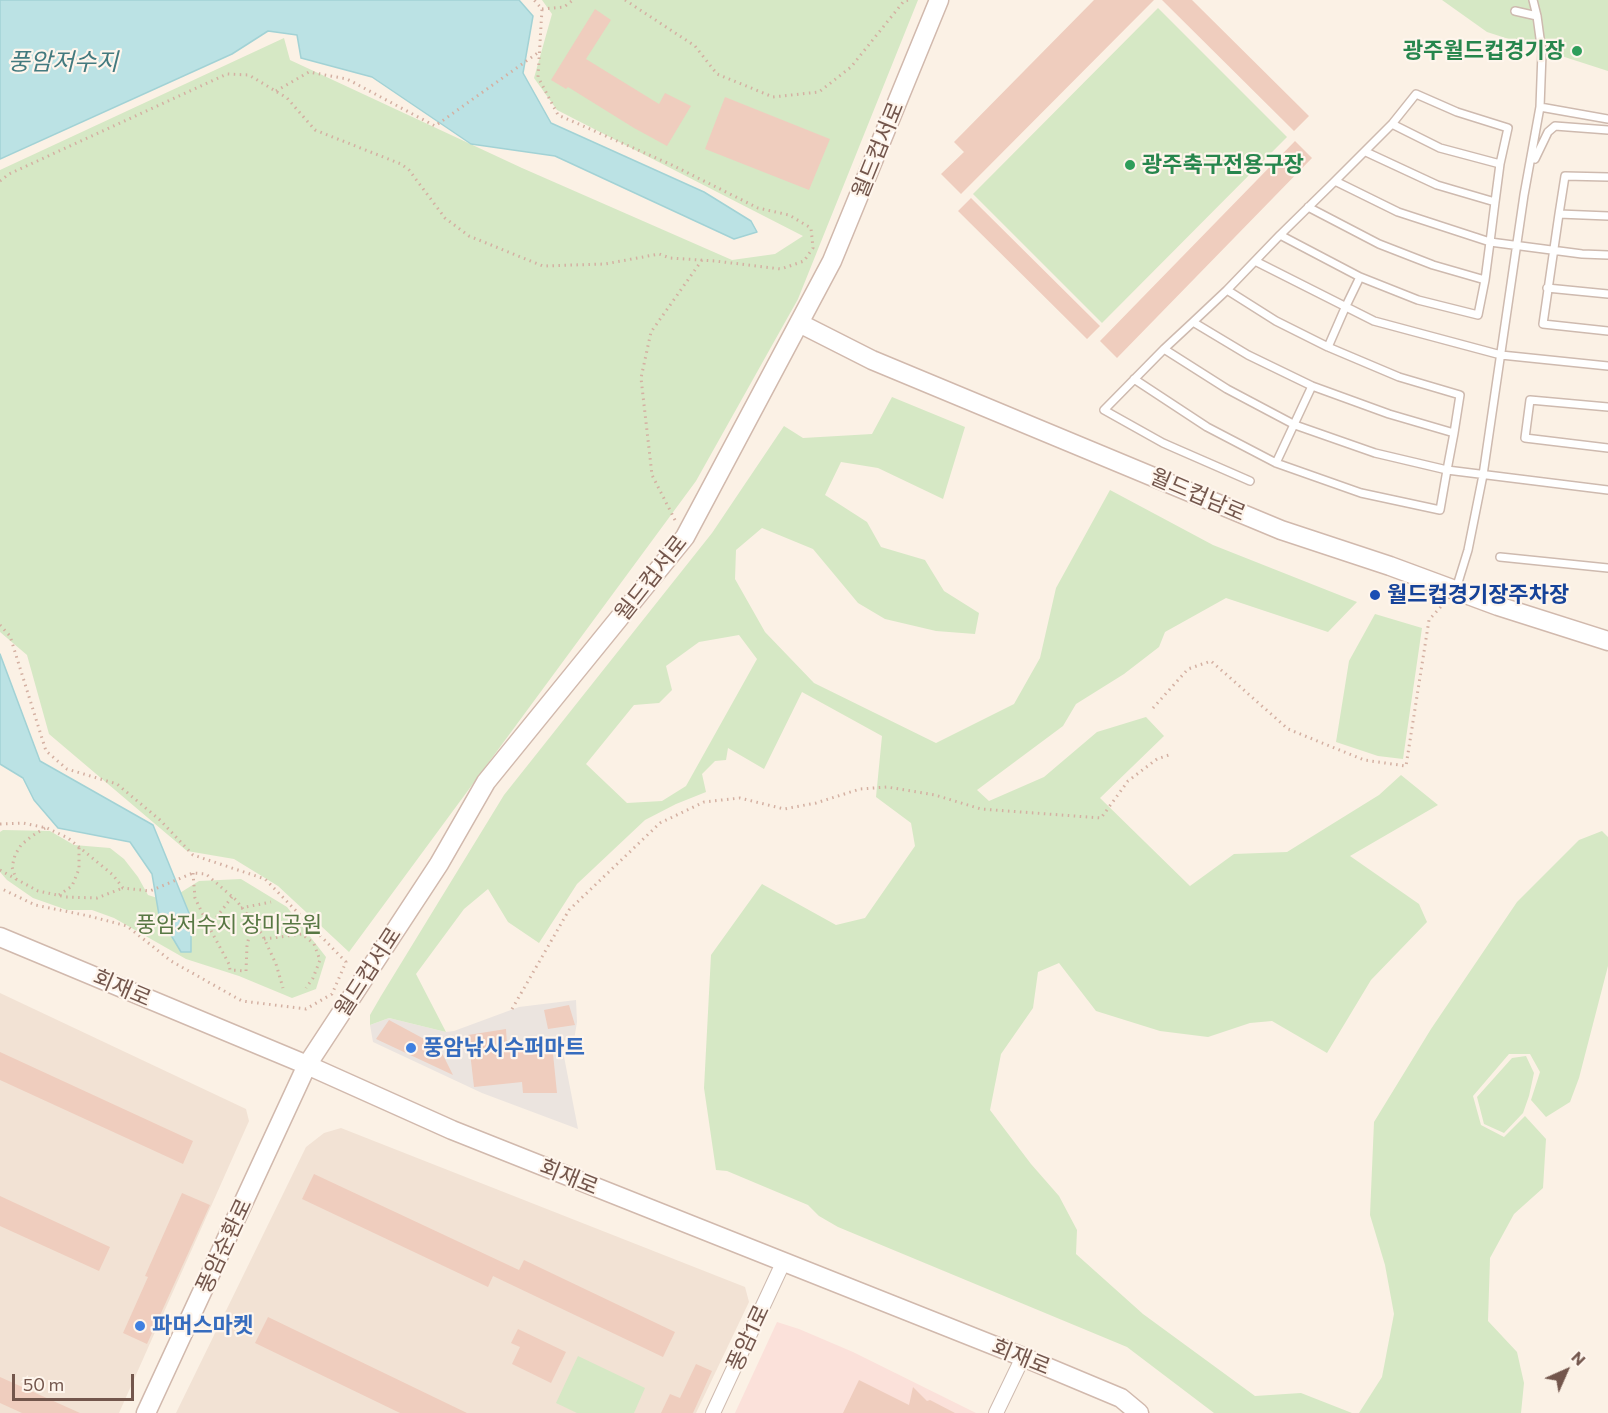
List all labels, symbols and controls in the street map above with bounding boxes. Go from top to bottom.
place label: 광주월드컵경기장 [1403,38,1565,64]
marker: 광주월드컵경기장 [1570,44,1584,58]
water label: 풍암저수지 [8,48,118,76]
street label: 월드컵서로 [847,98,909,202]
place label: 광주축구전용구장 [1142,152,1304,178]
marker: 광주축구전용구장 [1123,158,1137,172]
street label: 월드컵남로 [1146,463,1250,527]
street label: 월드컵서로 [609,530,693,626]
place label: 월드컵경기장주차장 [1387,582,1569,608]
marker: 월드컵경기장주차장 [1368,588,1382,602]
park label: 풍암저수지 장미공원 [136,912,322,938]
street label: 월드컵서로 [329,922,407,1022]
street label: 회재로 [89,964,155,1012]
place label: 풍암낚시수퍼마트 [423,1035,585,1061]
marker: 풍암낚시수퍼마트 [404,1041,418,1055]
street label: 회재로 [536,1153,602,1201]
street label: 풍암순환로 [191,1195,257,1297]
street label: 풍암1로 [721,1301,775,1375]
place label: 파머스마켓 [152,1313,253,1339]
marker: 파머스마켓 [133,1319,147,1333]
street label: 회재로 [988,1333,1054,1381]
north arrow [1536,1341,1596,1401]
text: N [1568,1347,1590,1369]
scale bar [15,1362,136,1400]
text: 50 m [23,1373,64,1395]

